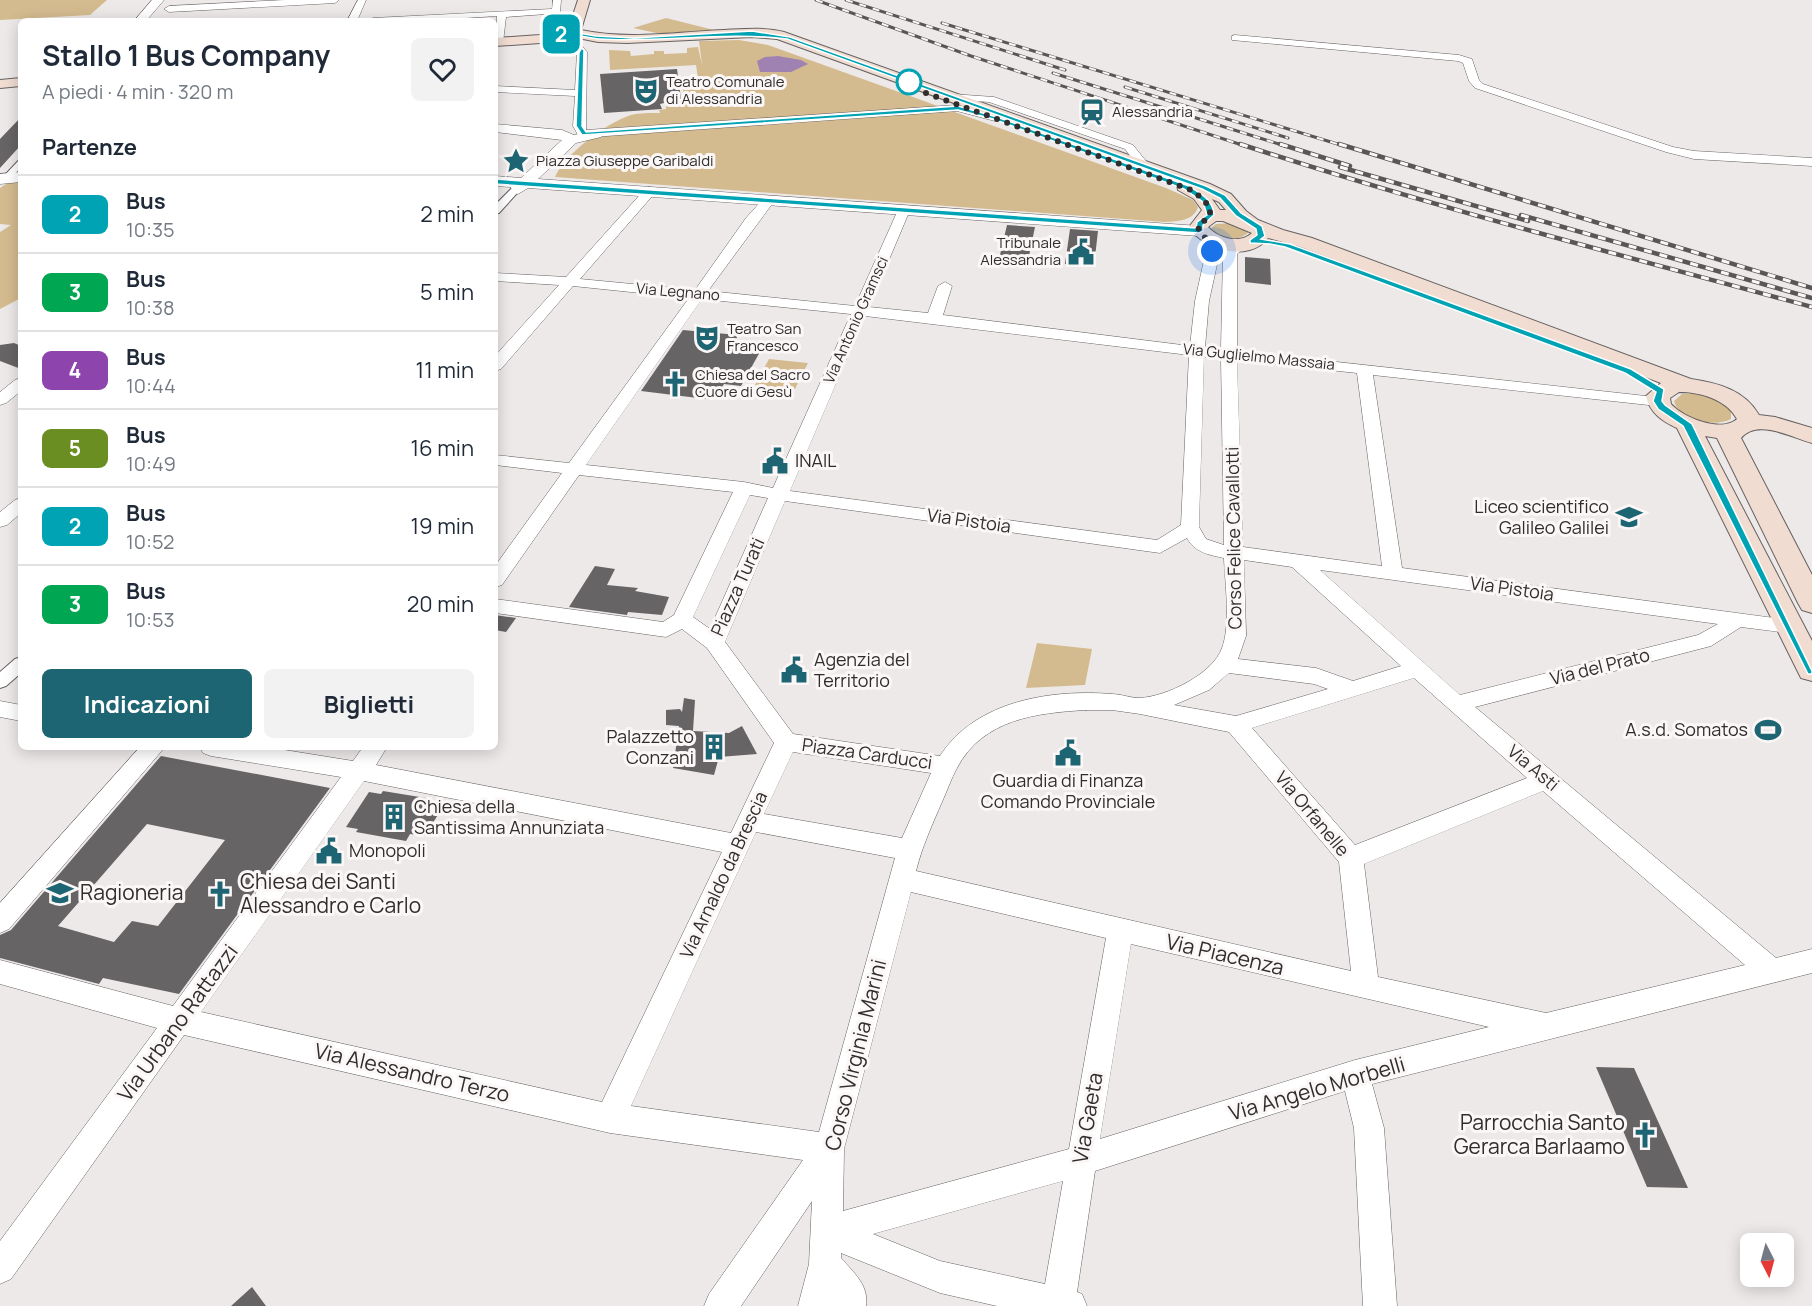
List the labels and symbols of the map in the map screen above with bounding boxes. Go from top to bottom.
line badge: 2 [542,15,580,54]
unlabelled marker [896,69,922,95]
place label: Teatro Comunale di Alessandria [666,71,785,109]
theatre icon: Teatro Comunale di Alessandria [631,76,661,106]
station icon: Alessandria [1077,97,1107,127]
place label: Alessandria [1112,101,1193,122]
place icon: Piazza Giuseppe Garibaldi [501,146,531,176]
place label: Piazza Giuseppe Garibaldi [536,150,714,171]
place label: Tribunale Alessandria [980,232,1061,270]
your location [1197,236,1227,266]
public building icon: Tribunale Alessandria [1066,237,1096,267]
street label: Via Antonio Gramsci [818,253,893,387]
street label: Via Legnano [635,277,721,306]
place label: Teatro San Francesco [727,318,801,356]
theatre icon: Teatro San Francesco [692,323,722,353]
street label: Via Guglielmo Massaia [1182,338,1336,375]
place label: Chiesa del Sacro Cuore di Gesù [695,364,810,402]
church icon: Chiesa del Sacro Cuore di Gesù [660,369,690,399]
public building icon: INAIL [760,446,790,476]
street label: Corso Felice Cavallotti [1219,447,1247,630]
place label: INAIL [795,448,836,472]
place label: Liceo scientifico Galileo Galilei [1474,494,1609,539]
street label: Via Pistoia [926,502,1013,538]
school or university icon: Liceo scientifico Galileo Galilei [1614,502,1644,532]
street label: Piazza Turati [705,534,769,640]
street label: Via Pistoia [1469,570,1556,606]
street label: Via del Prato [1547,642,1652,690]
place label: Agenzia del Territorio [814,647,910,692]
public building icon: Agenzia del Territorio [779,655,809,685]
sports icon: A.s.d. Somatos [1753,715,1783,745]
place label: A.s.d. Somatos [1625,717,1748,741]
place label: Palazzetto Conzani [606,724,694,769]
building icon: Palazzetto Conzani [699,732,729,762]
street label: Piazza Carducci [800,732,934,774]
public building icon: Guardia di Finanza Comando Provinciale [1053,738,1083,768]
street label: Via Asti [1503,739,1565,796]
street label: Via Orfanelle [1270,766,1355,861]
place label: Guardia di Finanza Comando Provinciale [981,768,1155,813]
street label: Via Arnaldo da Brescia [674,787,772,962]
place label: Chiesa della Santissima Annunziata [414,794,604,839]
building icon: Chiesa della Santissima Annunziata [379,802,409,832]
public building icon: Monopoli [314,836,344,866]
place label: Monopoli [349,838,426,862]
place label: Chiesa dei Santi Alessandro e Carlo [240,867,421,919]
school or university icon: Ragioneria [45,878,75,908]
place label: Ragioneria [80,878,183,906]
church icon: Chiesa dei Santi Alessandro e Carlo [205,879,235,909]
street label: Via Piacenza [1164,927,1287,981]
street label: Via Urbano Rattazzi [111,938,244,1107]
street label: Corso Virginia Marini [818,956,892,1153]
street label: Via Alessandro Terzo [312,1036,513,1108]
street label: Via Angelo Morbelli [1225,1049,1408,1127]
street label: Via Gaeta [1065,1070,1109,1165]
place label: Parrocchia Santo Gerarca Barlaamo [1454,1108,1625,1160]
church icon: Parrocchia Santo Gerarca Barlaamo [1630,1120,1660,1150]
north arrow [1740,1233,1794,1287]

